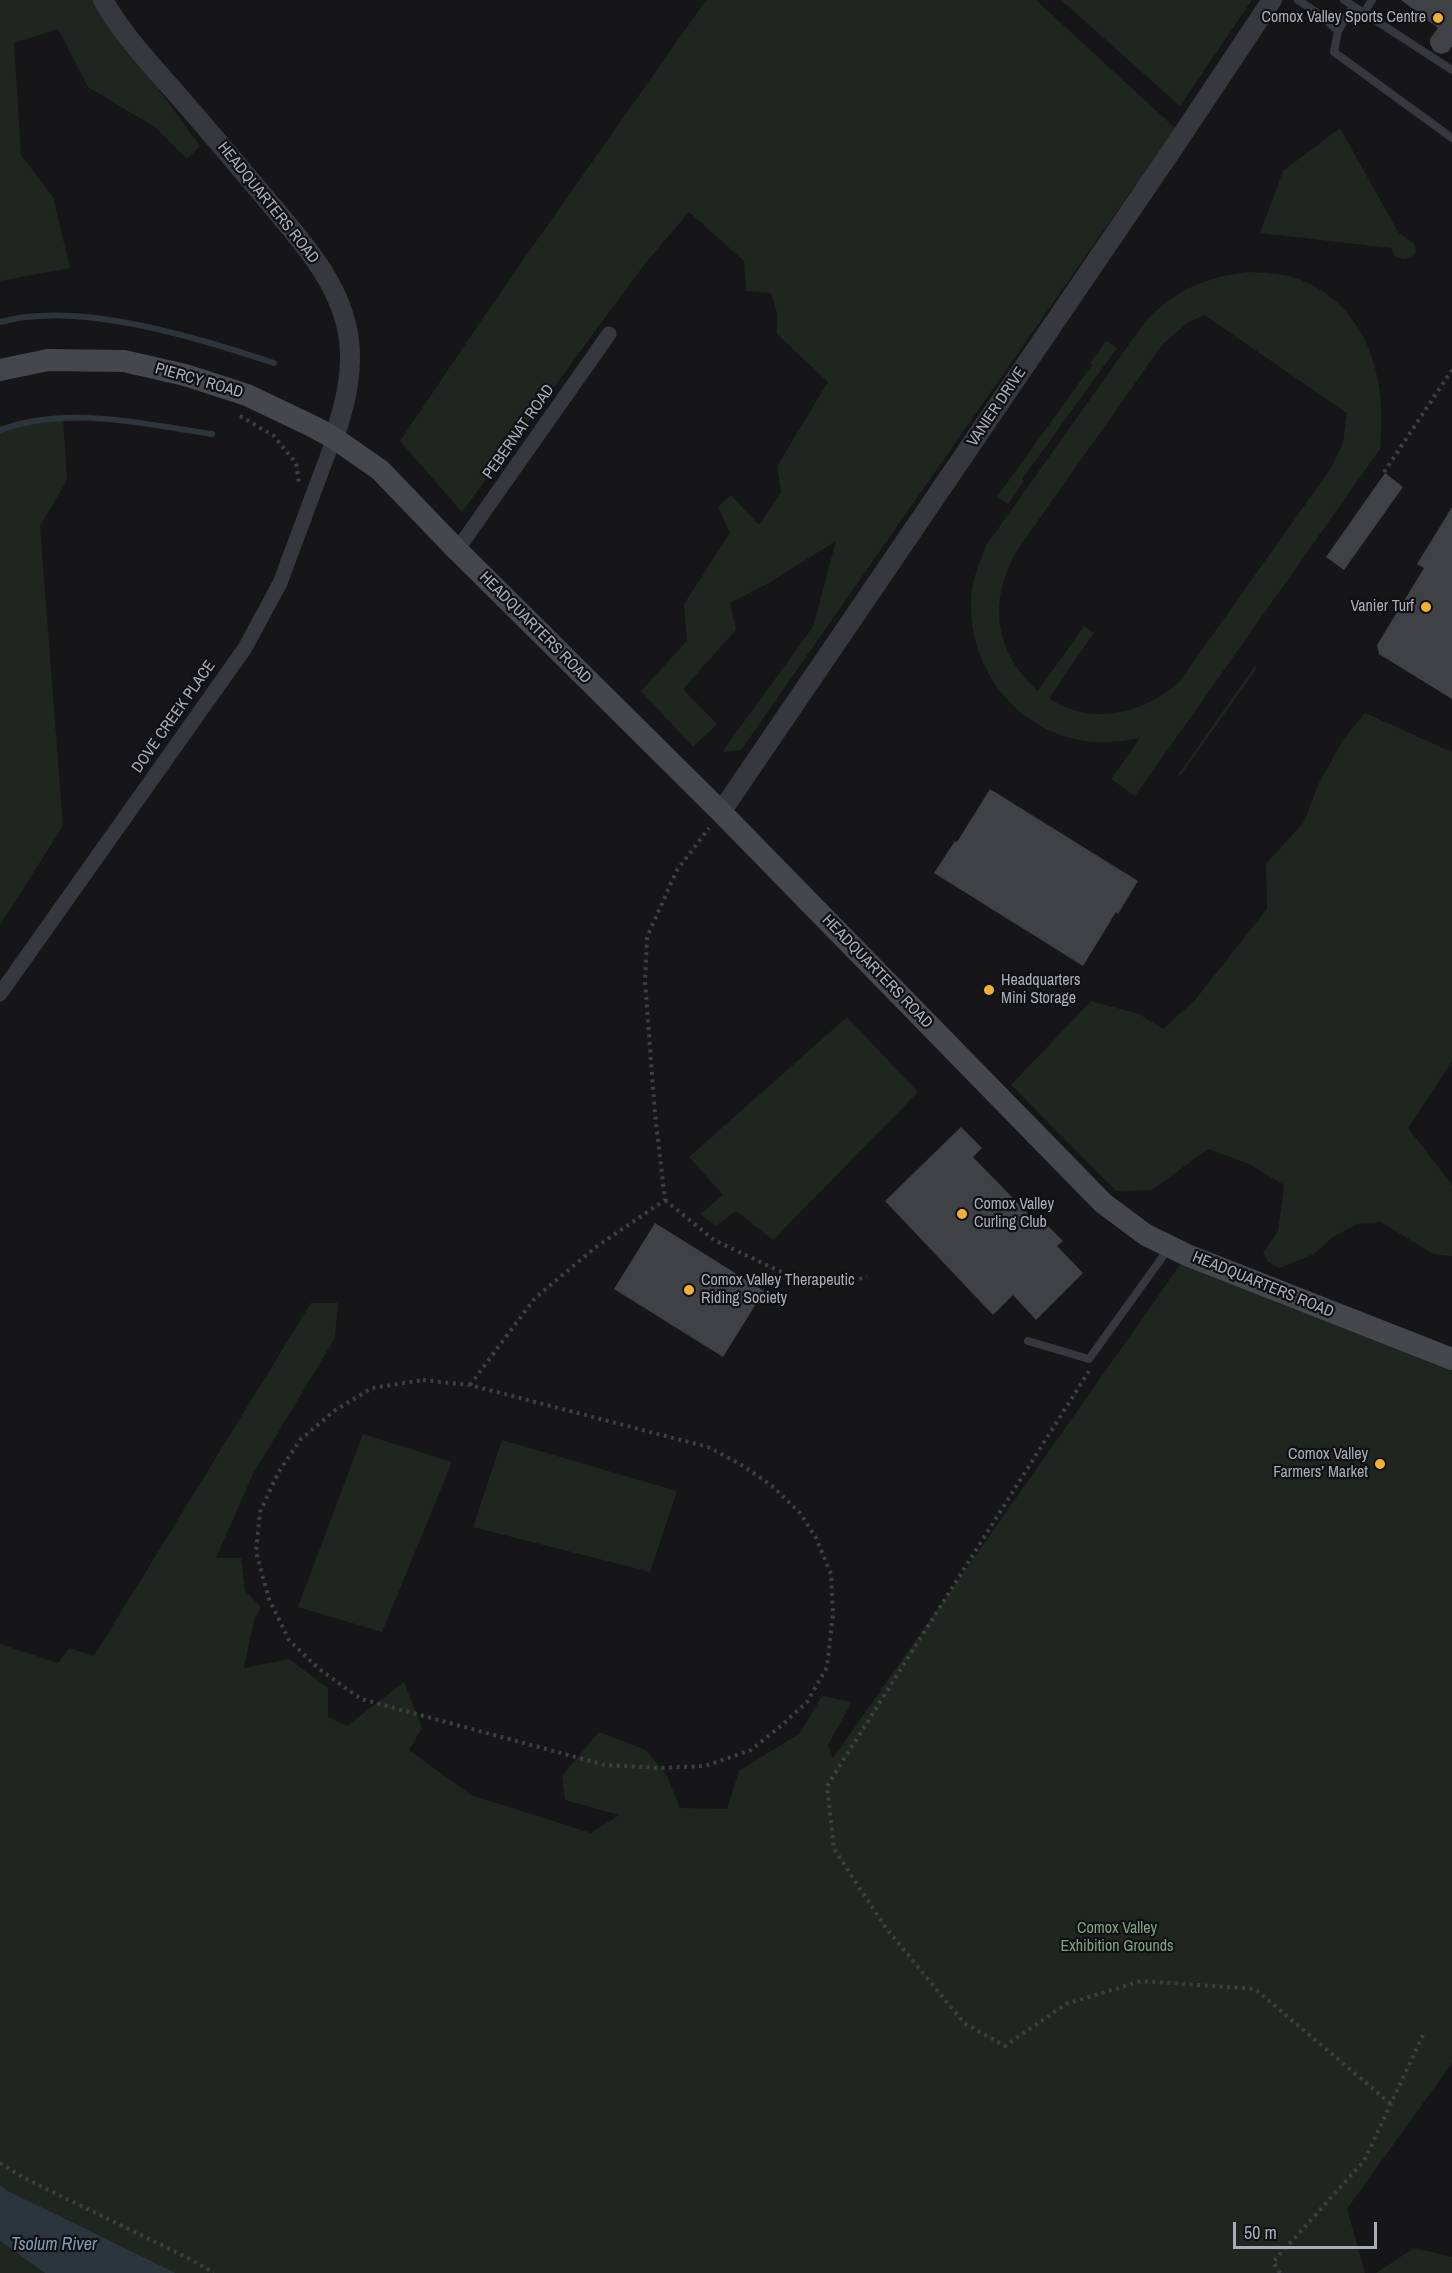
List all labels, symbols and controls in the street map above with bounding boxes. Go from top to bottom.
place label: Comox Valley Sports Centre [1261,8,1426,28]
marker: Comox Valley Sports Centre [1431,11,1445,25]
street label: HEADQUARTERS ROAD [213,138,323,268]
street label: PIERCY ROAD [153,359,245,403]
street label: VANIER DRIVE [963,364,1031,450]
street label: PEBERNAT ROAD [479,381,559,483]
street label: HEADQUARTERS ROAD [475,568,595,688]
place label: Vanier Turf [1350,597,1414,617]
marker: Vanier Turf [1419,600,1433,614]
street label: DOVE CREEK PLACE [128,657,220,777]
street label: HEADQUARTERS ROAD [818,911,936,1033]
place label: Headquarters Mini Storage [1001,971,1080,1009]
marker: Headquarters Mini Storage [982,983,996,997]
place label: Comox Valley Curling Club [974,1195,1054,1233]
marker: Comox Valley Curling Club [955,1207,969,1221]
street label: HEADQUARTERS ROAD [1190,1248,1336,1322]
place label: Comox Valley Therapeutic Riding Society [701,1271,855,1309]
marker: Comox Valley Therapeutic Riding Society [682,1283,696,1297]
place label: Comox Valley Farmers’ Market [1273,1445,1368,1483]
marker: Comox Valley Farmers’ Market [1373,1457,1387,1471]
park label: Comox Valley Exhibition Grounds [1060,1919,1174,1957]
scale bar [1236,2210,1380,2248]
text: 50 m [1244,2220,1277,2245]
water label: Tsolum River [11,2234,97,2256]

